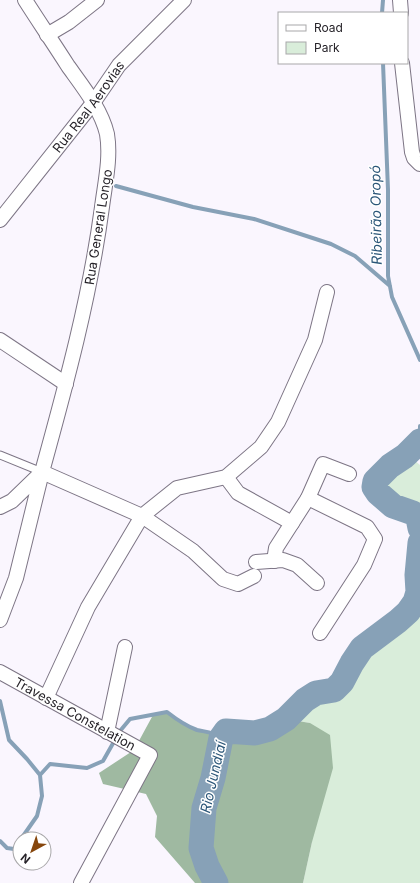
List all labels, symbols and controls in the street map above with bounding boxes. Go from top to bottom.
legend [278,12,408,64]
text: Road [314,20,343,35]
text: Park [314,40,340,55]
street label: Rua Real Aerovias [49,57,127,156]
water label: Ribeirão Oropó [366,165,385,265]
street label: Rua General Longo [81,168,115,286]
street label: Travessa Constelation [12,674,139,754]
water label: Rio Jundiaí [196,738,229,815]
north arrow [12,831,52,871]
text: N [18,851,33,867]

